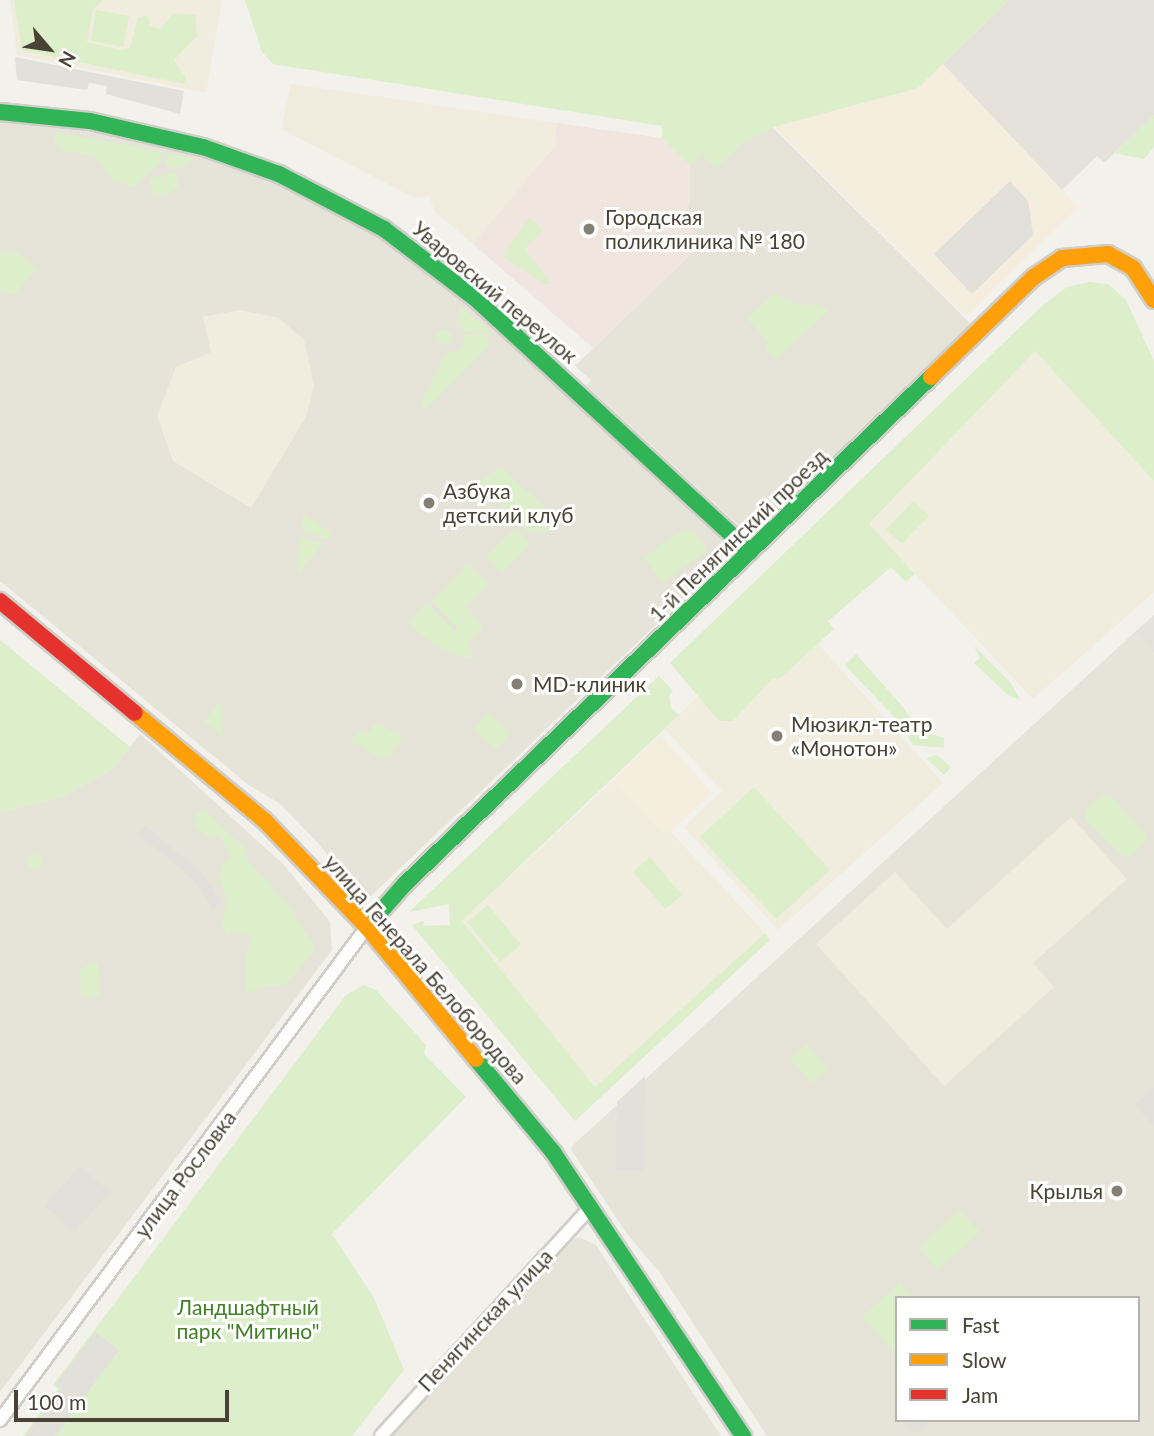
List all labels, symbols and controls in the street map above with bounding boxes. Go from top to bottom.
north arrow [14,14,84,84]
text: N [54,47,81,71]
place label: Городская поликлиника № 180 [605,204,805,254]
street label: Уваровский переулок [407,216,583,368]
marker: Городская поликлиника № 180 [579,219,599,239]
street label: 1-й Пенягинский проезд [644,443,832,627]
place label: Азбука детский клуб [443,478,574,528]
marker: Азбука детский клуб [421,495,437,511]
place label: MD-клиник [533,671,646,697]
marker: MD-клиник [507,674,527,694]
place label: Мюзикл-театр «Монотон» [791,711,932,761]
marker: Мюзикл-театр «Монотон» [769,728,785,744]
street label: улица Генерала Белобородова [319,849,533,1089]
street label: улица Рословка [129,1105,241,1243]
place label: Крылья [1030,1178,1103,1204]
marker: Крылья [1109,1183,1125,1199]
street label: Пенягинская улица [413,1244,557,1396]
park label: Ландшафтный парк "Митино" [176,1294,320,1344]
legend [895,1296,1140,1422]
text: Fast [962,1312,999,1337]
text: Slow [962,1347,1006,1372]
scale bar [18,1376,233,1420]
text: Jam [962,1382,998,1407]
text: 100 m [27,1389,86,1414]

